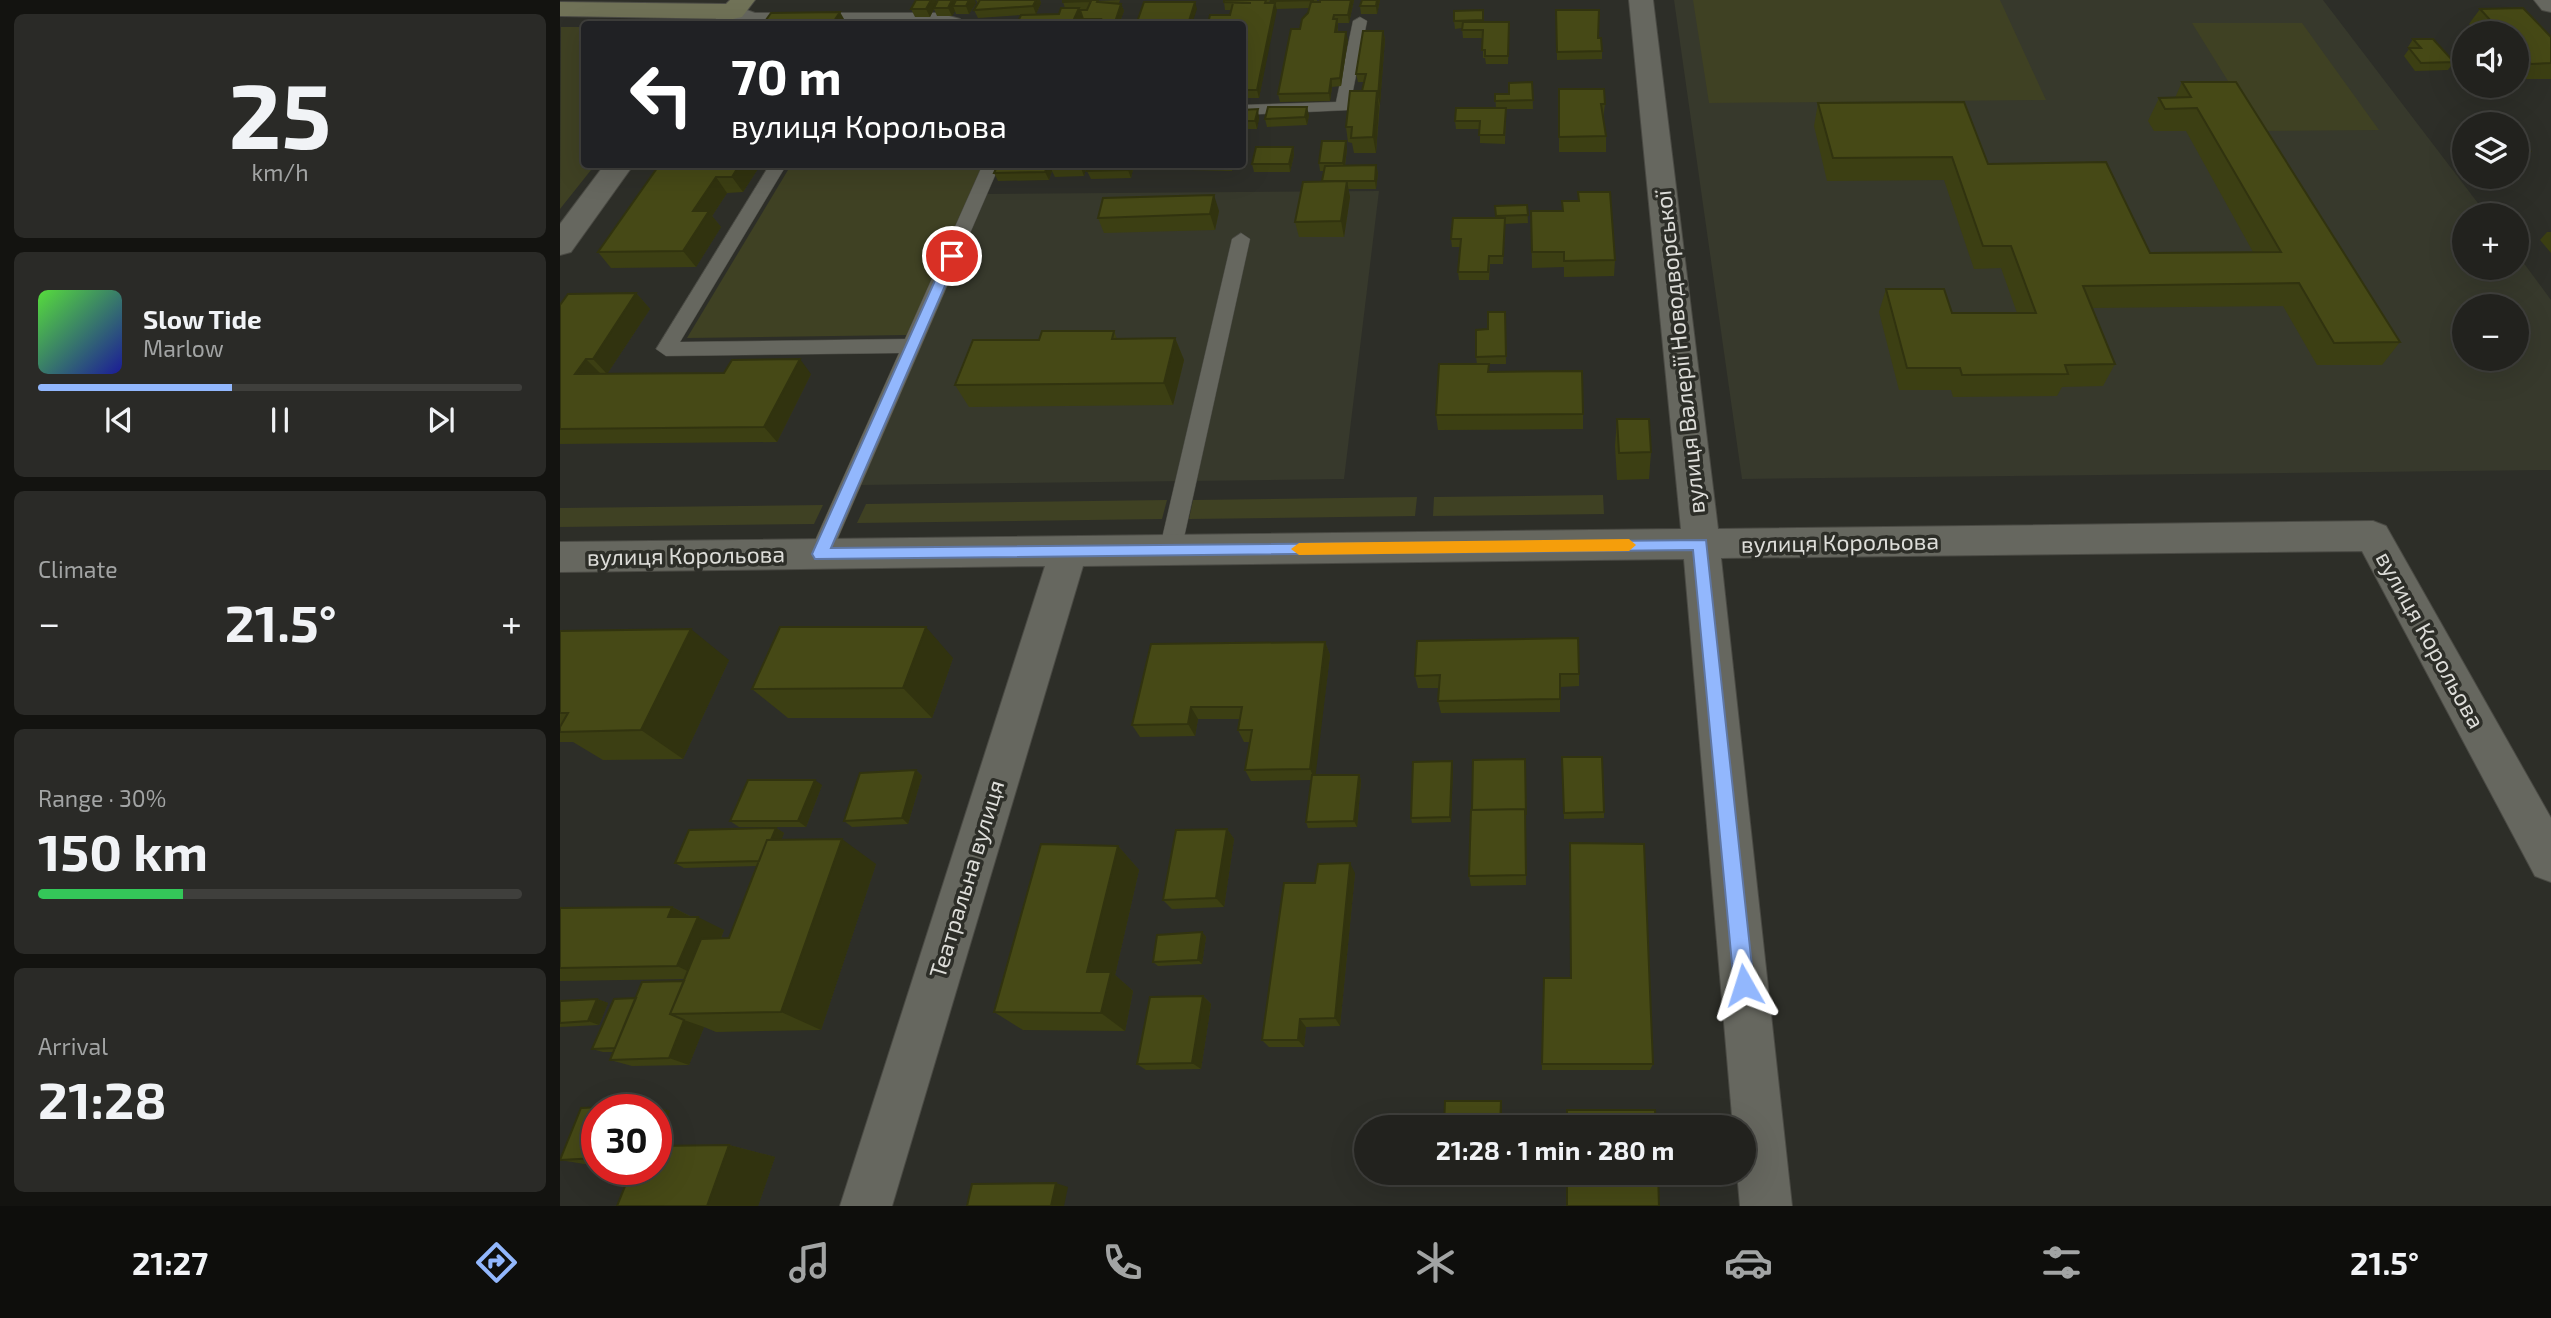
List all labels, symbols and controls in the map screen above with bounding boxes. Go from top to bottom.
map controls [2452,21,2529,371]
button: sound [2452,21,2529,98]
text: 70 m [731,46,842,105]
icon: left [616,49,707,140]
text: 25 [228,58,332,167]
text: вулиця Корольова [731,106,1007,144]
button: layers [2452,112,2529,189]
text: km/h [251,158,309,186]
street label: вулиця Валерії Новодворської [1648,189,1711,515]
button: + [2452,203,2529,280]
pin [922,226,982,286]
icon: arrive [933,237,971,275]
button: − [2452,294,2529,371]
text: Slow Tide [143,303,262,334]
text: Marlow [143,334,224,362]
icon: previous [100,401,138,439]
icon: pause [261,401,299,439]
icon: next [422,401,460,439]
street label: вулиця Корольова [1741,526,1939,559]
street label: вулиця Корольова [587,539,785,572]
street label: вулиця Корольова [2370,546,2491,733]
text: Climate [38,555,118,583]
text: 21.5° [225,590,337,652]
text: − [38,599,60,645]
text: + [501,599,522,645]
street label: Театральна вулиця [923,776,1010,981]
text: Range · 30% [38,784,166,812]
text: 150 km [38,819,208,881]
position arrow [1707,948,1781,1022]
text: Arrival [38,1032,108,1060]
text: 21:28 [38,1067,167,1129]
speed limit sign: 30 [581,1094,672,1185]
text: 21:28 · 1 min · 280 m [1436,1134,1674,1165]
icon: directions [472,1238,521,1287]
icon: music [785,1238,834,1287]
icon: phone [1098,1238,1147,1287]
icon: climate [1411,1238,1460,1287]
icon: car [1724,1238,1773,1287]
icon: filters [2037,1238,2086,1287]
text: 21:27 [132,1243,208,1281]
text: 21.5° [2350,1243,2419,1281]

